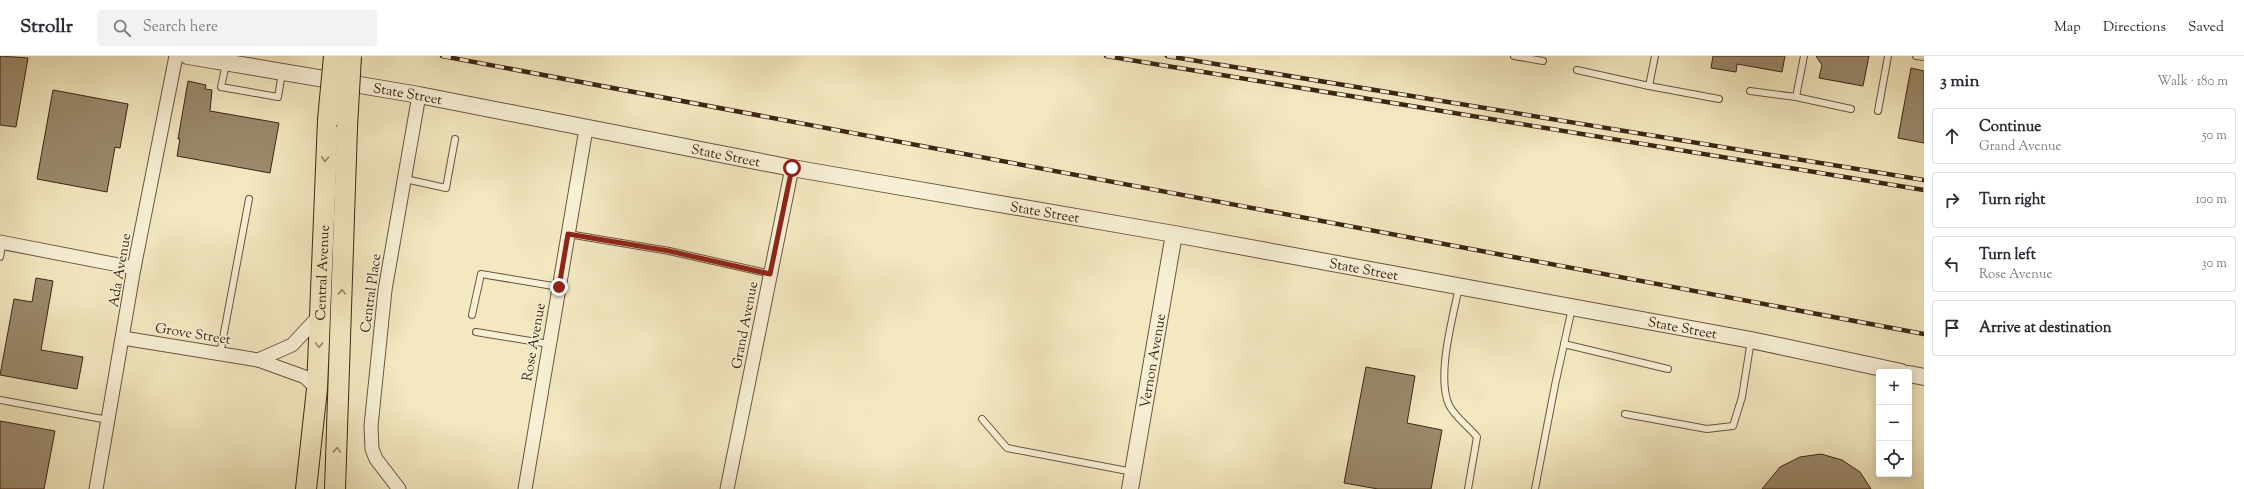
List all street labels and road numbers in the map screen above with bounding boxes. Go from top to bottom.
street label: State Street [371,79,444,111]
street label: State Street [689,140,762,174]
street label: State Street [1008,198,1081,230]
street label: Central Avenue [312,225,336,321]
street label: Ada Avenue [105,232,137,309]
street label: Central Place [357,252,387,334]
street label: State Street [1327,255,1400,287]
street label: Grand Avenue [728,280,764,371]
street label: Rose Avenue [518,302,552,383]
street label: Vernon Avenue [1136,312,1172,410]
street label: State Street [1646,313,1719,346]
street label: Grove Street [153,319,232,351]

